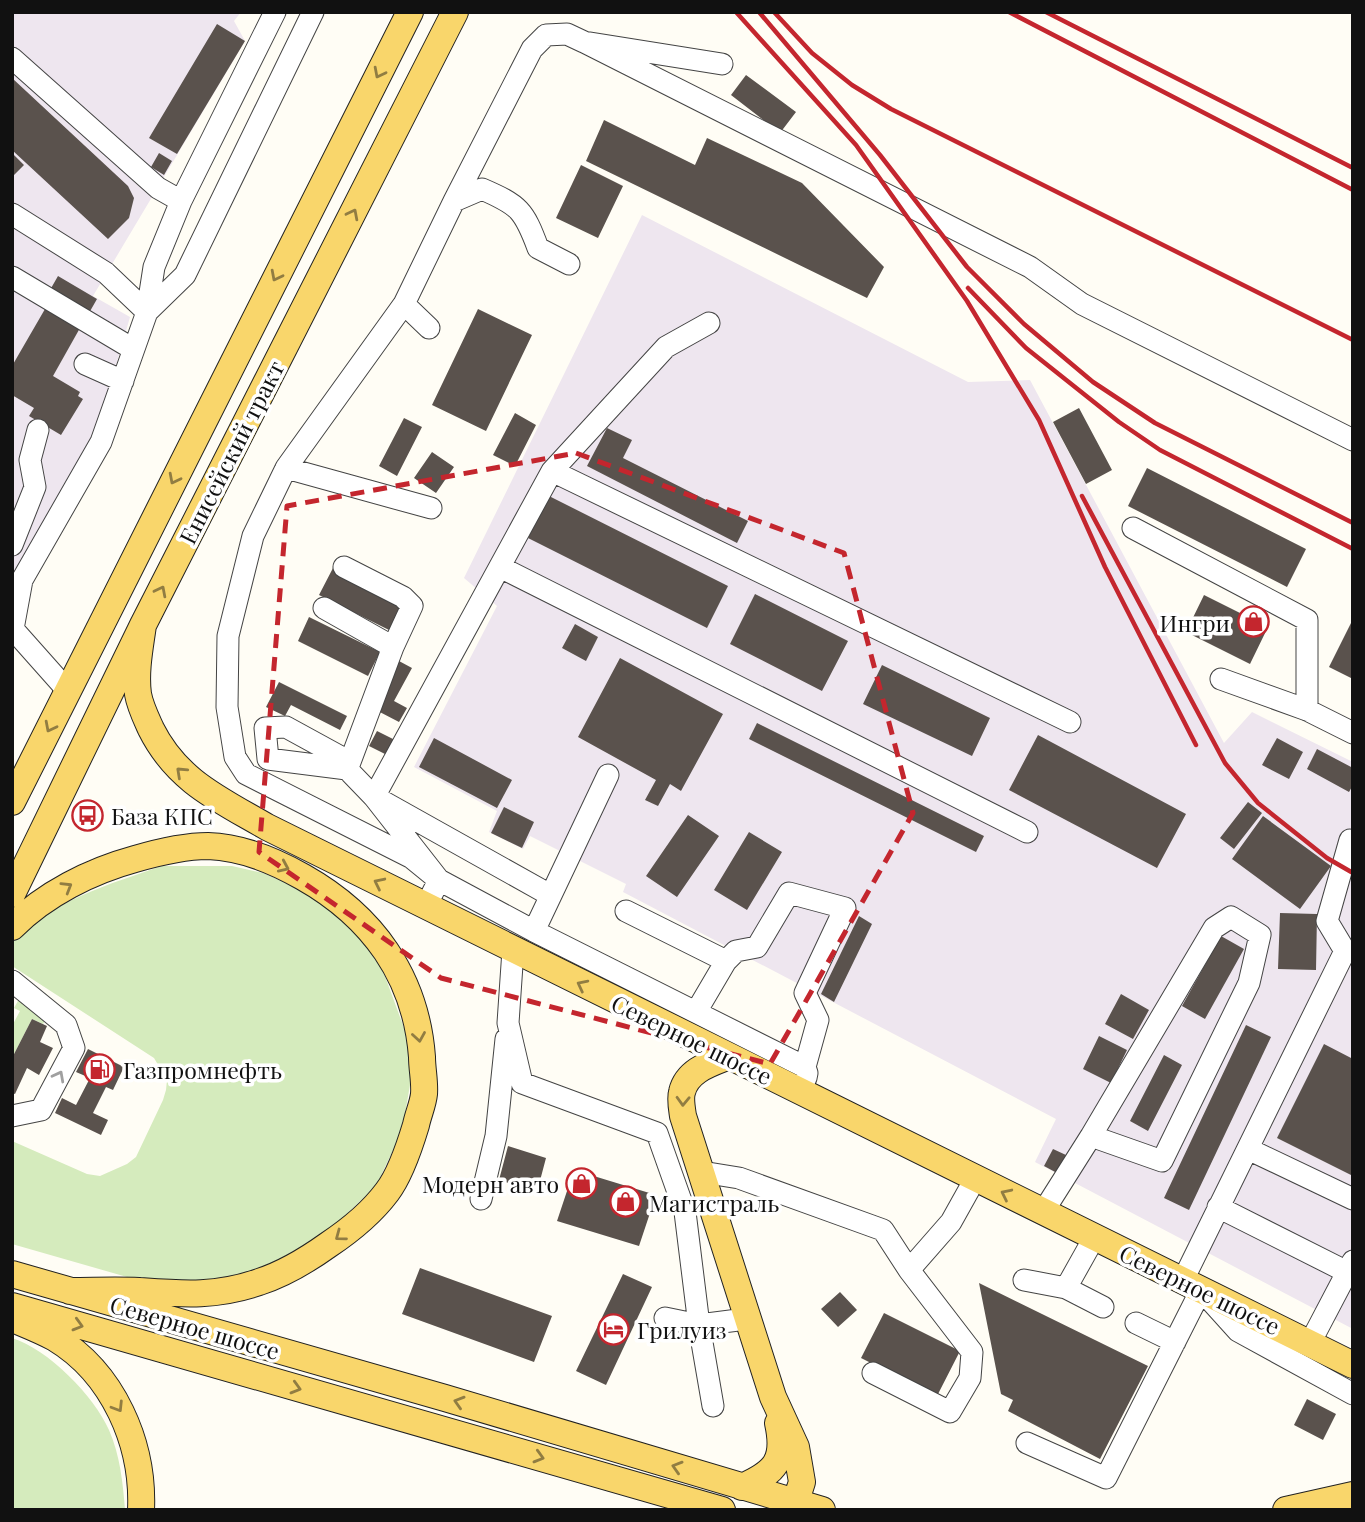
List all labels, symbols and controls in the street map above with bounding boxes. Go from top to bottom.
one-way arrow [373,66,387,78]
one-way arrow [345,208,359,221]
one-way arrow [270,269,284,281]
street label: Енисейский тракт [171,355,291,549]
one-way arrow [169,472,183,484]
one-way arrow [152,586,166,598]
shop icon: Ингри [1236,605,1270,639]
place label: Ингри [1160,607,1230,638]
one-way arrow [45,719,59,732]
one-way arrow [176,767,189,780]
bus stop icon: База КПС [71,798,105,832]
place label: База КПС [111,800,213,831]
one-way arrow [277,859,289,873]
one-way arrow [374,877,386,891]
one-way arrow [60,883,73,896]
one-way arrow [577,979,589,993]
street label: Северное шоссе [607,987,777,1091]
one-way arrow [411,1031,426,1043]
fuel station icon: Газпромнефть [83,1052,117,1086]
place label: Газпромнефть [123,1054,282,1085]
one-way arrow [51,1070,64,1083]
one-way arrow [675,1096,691,1107]
shop icon: Модерн авто [565,1166,599,1200]
place label: Модерн авто [422,1168,559,1199]
shop icon: Магистраль [609,1185,643,1219]
place label: Магистраль [649,1187,779,1218]
one-way arrow [1001,1188,1013,1202]
one-way arrow [335,1228,348,1241]
street label: Северное шоссе [1115,1237,1285,1341]
street label: Северное шоссе [107,1288,283,1366]
hotel icon: Грилуиз [597,1312,631,1346]
place label: Грилуиз [637,1314,727,1345]
one-way arrow [72,1316,84,1331]
one-way arrow [290,1379,302,1394]
one-way arrow [453,1395,465,1410]
one-way arrow [110,1400,123,1413]
one-way arrow [532,1449,544,1464]
one-way arrow [671,1461,683,1476]

